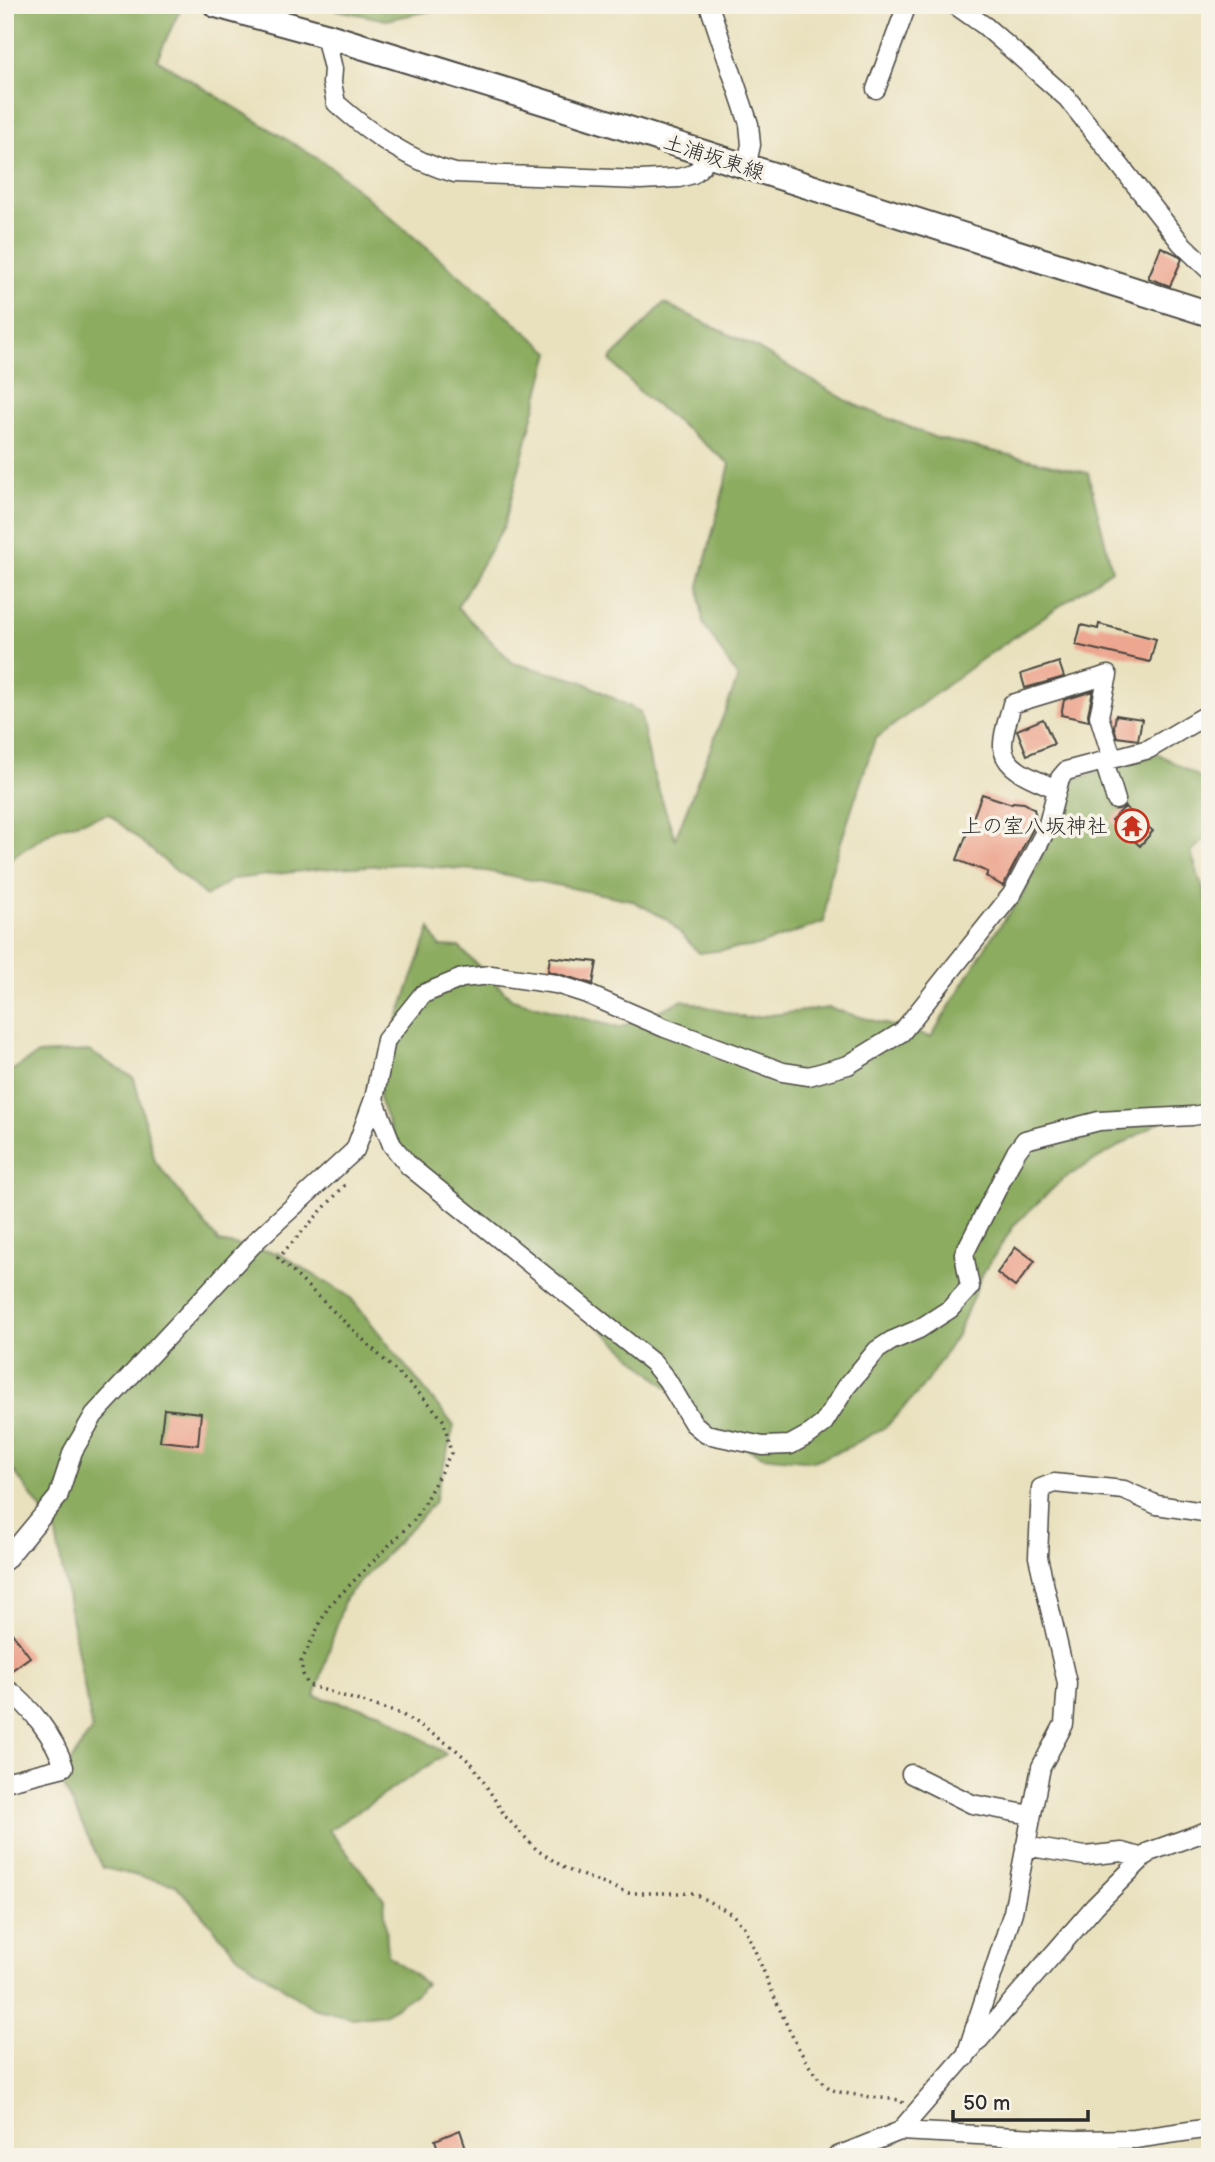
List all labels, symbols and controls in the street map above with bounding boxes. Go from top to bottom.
street label: 土浦坂東線 [660,129,768,186]
temple icon: 上の室八坂神社 [1113,807,1151,845]
place label: 上の室八坂神社 [961,814,1108,839]
scale bar [953,2078,1087,2122]
text: 50 m [963,2091,1010,2116]

